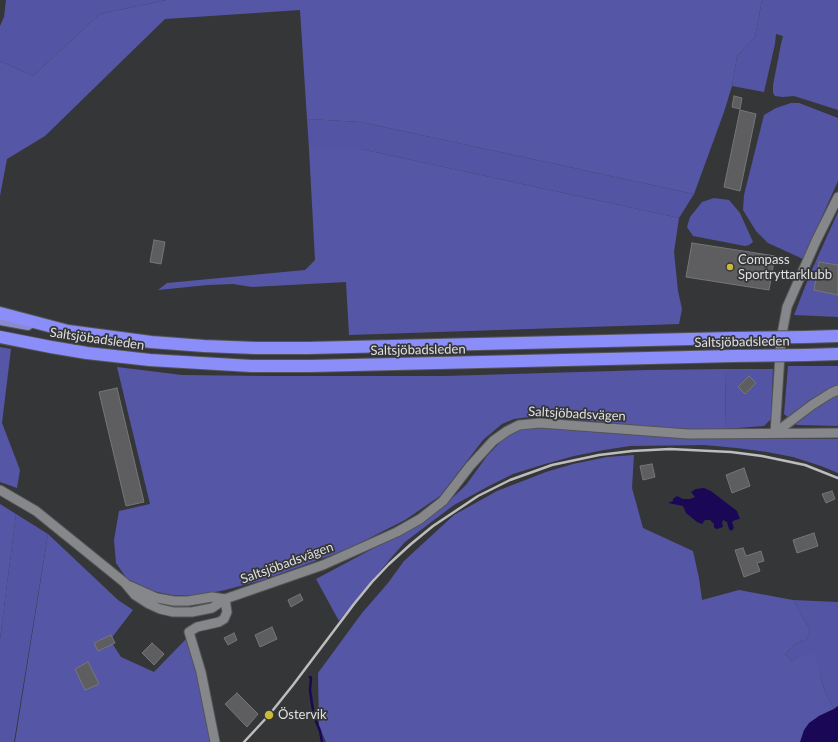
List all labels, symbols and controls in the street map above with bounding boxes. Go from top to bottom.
place label: Compass Sportryttarklubb [738,252,832,283]
marker: Compass Sportryttarklubb [725,262,735,272]
street label: Saltsjöbadsleden [49,325,145,353]
street label: Saltsjöbadsleden [694,333,790,351]
street label: Saltsjöbadsleden [370,341,466,359]
street label: Saltsjöbadsvägen [528,404,626,424]
street label: Saltsjöbadsvägen [238,539,336,587]
place label: Östervik [278,707,327,723]
marker: Östervik [263,709,275,721]

